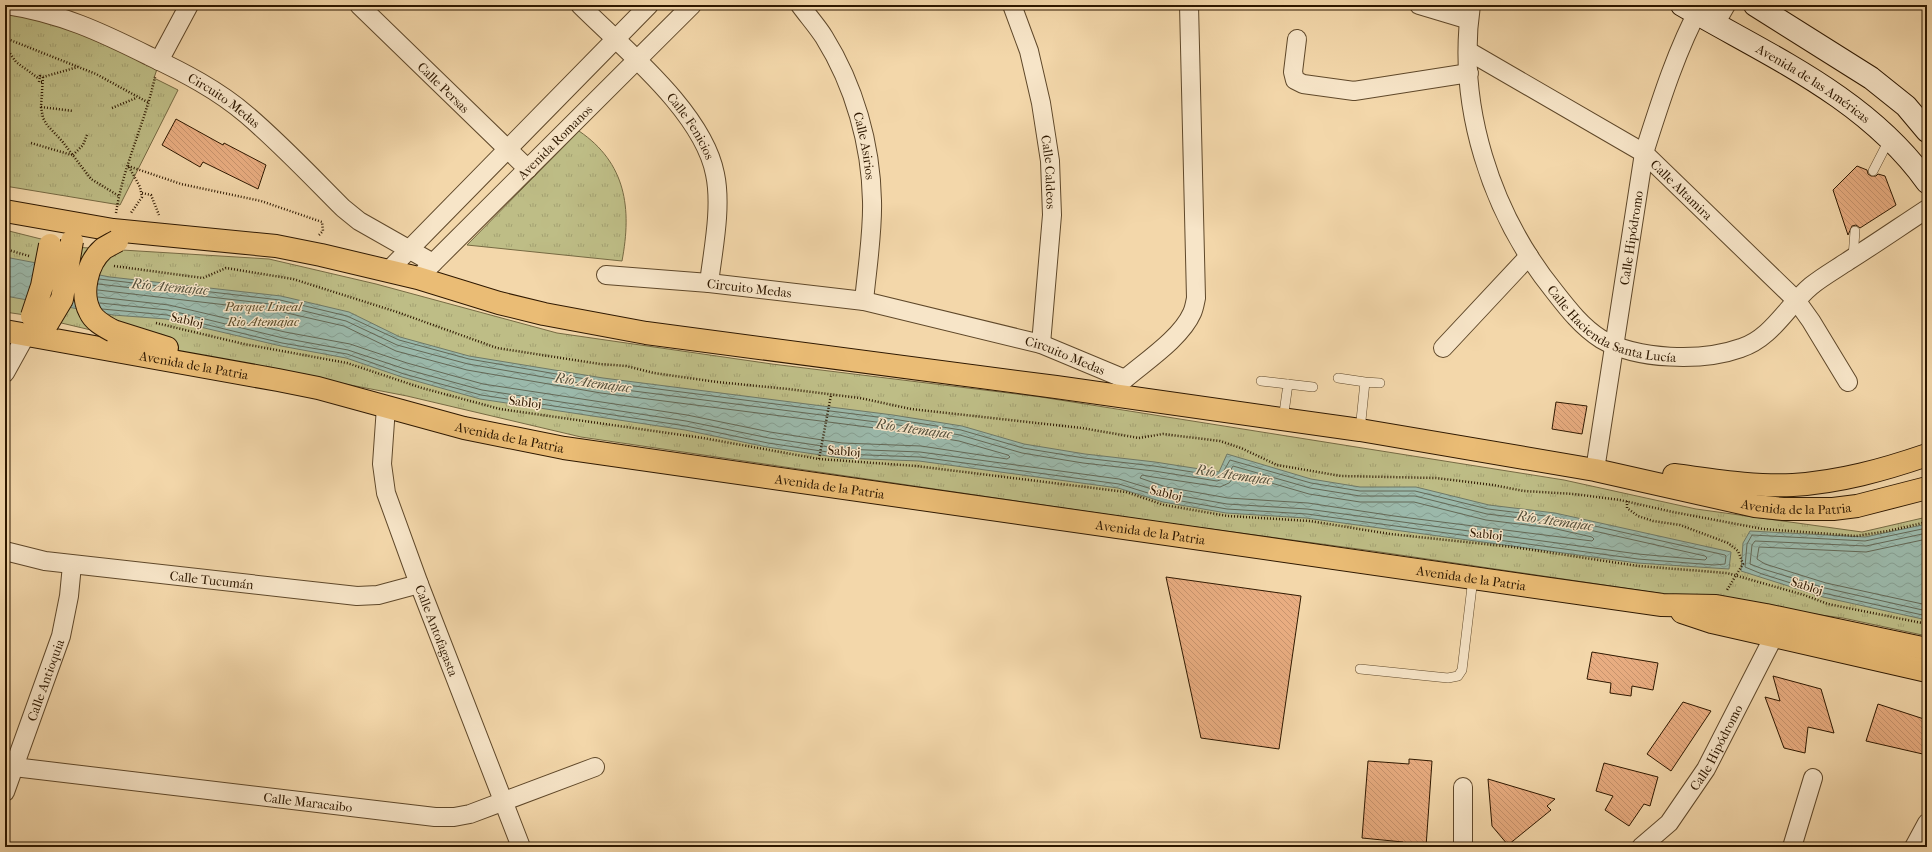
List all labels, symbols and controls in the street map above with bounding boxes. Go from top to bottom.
street label: Avenida de las Américas [1753,40,1874,126]
street label: Calle Persas [415,59,473,116]
street label: Circuito Medas [186,70,264,131]
street label: Calle Fenicios [664,89,718,162]
street label: Avenida Romanos [513,101,595,183]
street label: Calle Asirios [851,110,878,180]
street label: Calle Caldeos [1039,134,1059,210]
street label: Calle Altamira [1648,156,1716,223]
street label: Calle Hipódromo [1616,189,1646,286]
water label: Río Atemajac [130,275,210,299]
street label: Circuito Medas [706,275,793,300]
street label: Calle Hacienda Santa Lucía [1545,282,1677,364]
park label: Parque Lineal Rio Atemajac [224,299,303,329]
street label: Sabloj [169,309,205,331]
street label: Circuito Medas [1024,333,1108,378]
street label: Avenida de la Patria [137,348,251,382]
water label: Río Atemajac [553,369,633,397]
street label: Sabloj [508,393,542,411]
water label: Río Atemajac [874,415,954,443]
street label: Avenida de la Patria [453,418,566,456]
street label: Sabloj [827,442,861,460]
water label: Río Atemajac [1194,461,1274,489]
street label: Avenida de la Patria [773,471,887,501]
street label: Sabloj [1148,482,1184,504]
street label: Avenida de la Patria [1739,495,1853,517]
water label: Río Atemajac [1515,507,1595,535]
street label: Avenida de la Patria [1094,516,1207,547]
street label: Sabloj [1469,525,1503,543]
street label: Avenida de la Patria [1414,562,1528,593]
street label: Calle Tucumán [169,568,255,592]
street label: Sabloj [1789,574,1825,598]
street label: Calle Antofagasta [412,583,462,679]
street label: Calle Antioquia [24,636,67,723]
street label: Calle Hipódromo [1686,702,1745,793]
street label: Calle Maracaibo [263,789,354,815]

